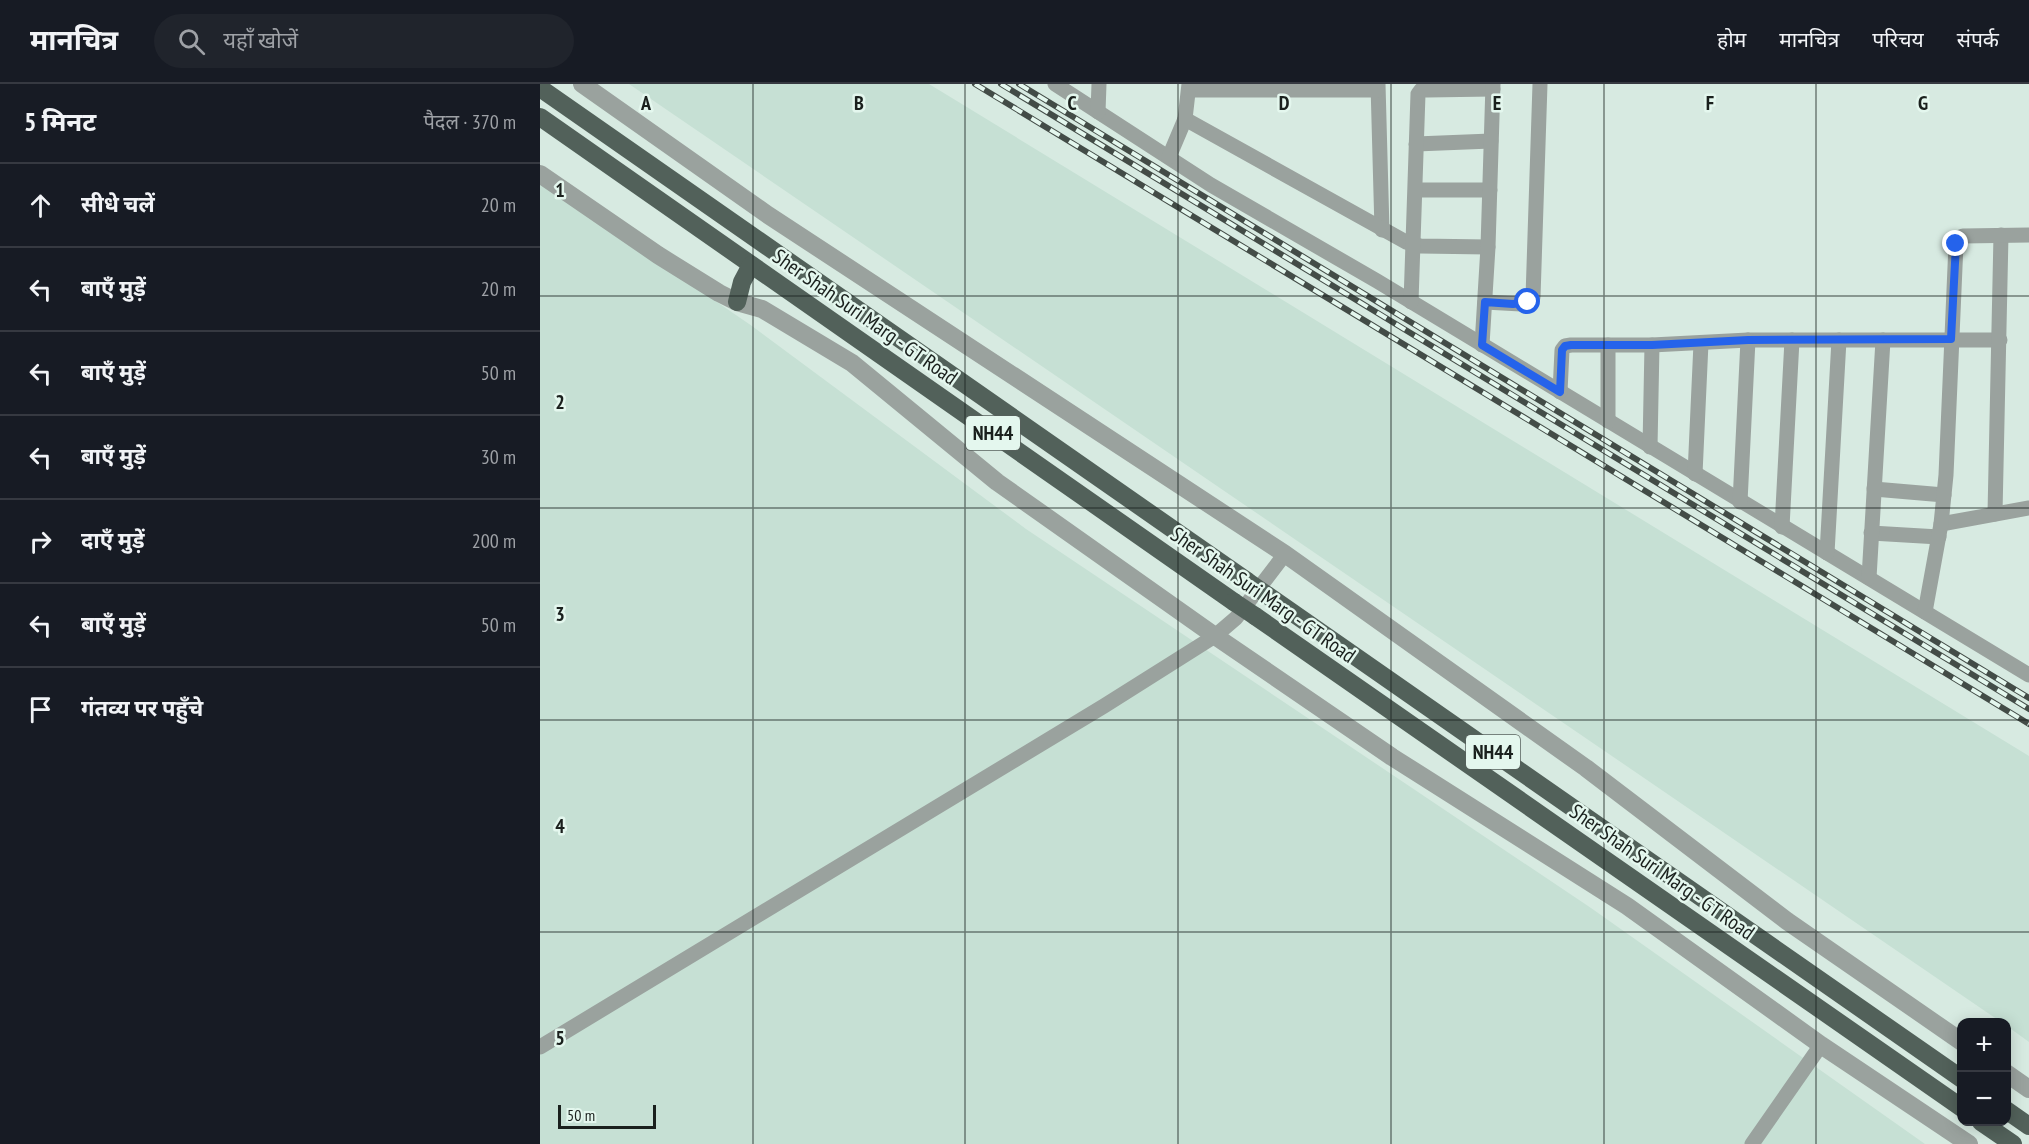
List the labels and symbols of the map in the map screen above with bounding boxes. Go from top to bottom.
text: A [640,90,652,116]
text: B [854,90,864,116]
text: C [1067,90,1077,116]
text: D [1279,90,1290,116]
text: E [1493,90,1501,116]
text: F [1706,90,1714,116]
text: G [1918,90,1928,116]
text: 1 [555,177,565,203]
route end [1942,230,1968,256]
street label: Sher Shah Suri Marg - GT Road [768,243,963,391]
route start [1514,288,1540,314]
text: 2 [555,389,565,415]
road number: NH44 [966,416,1020,450]
street label: Sher Shah Suri Marg - GT Road [1166,521,1361,669]
text: 3 [555,601,565,627]
road number: NH44 [1466,735,1520,769]
street label: Sher Shah Suri Marg - GT Road [1565,798,1760,946]
text: 4 [555,813,565,839]
text: 5 [555,1025,565,1051]
scale bar [558,1102,656,1130]

